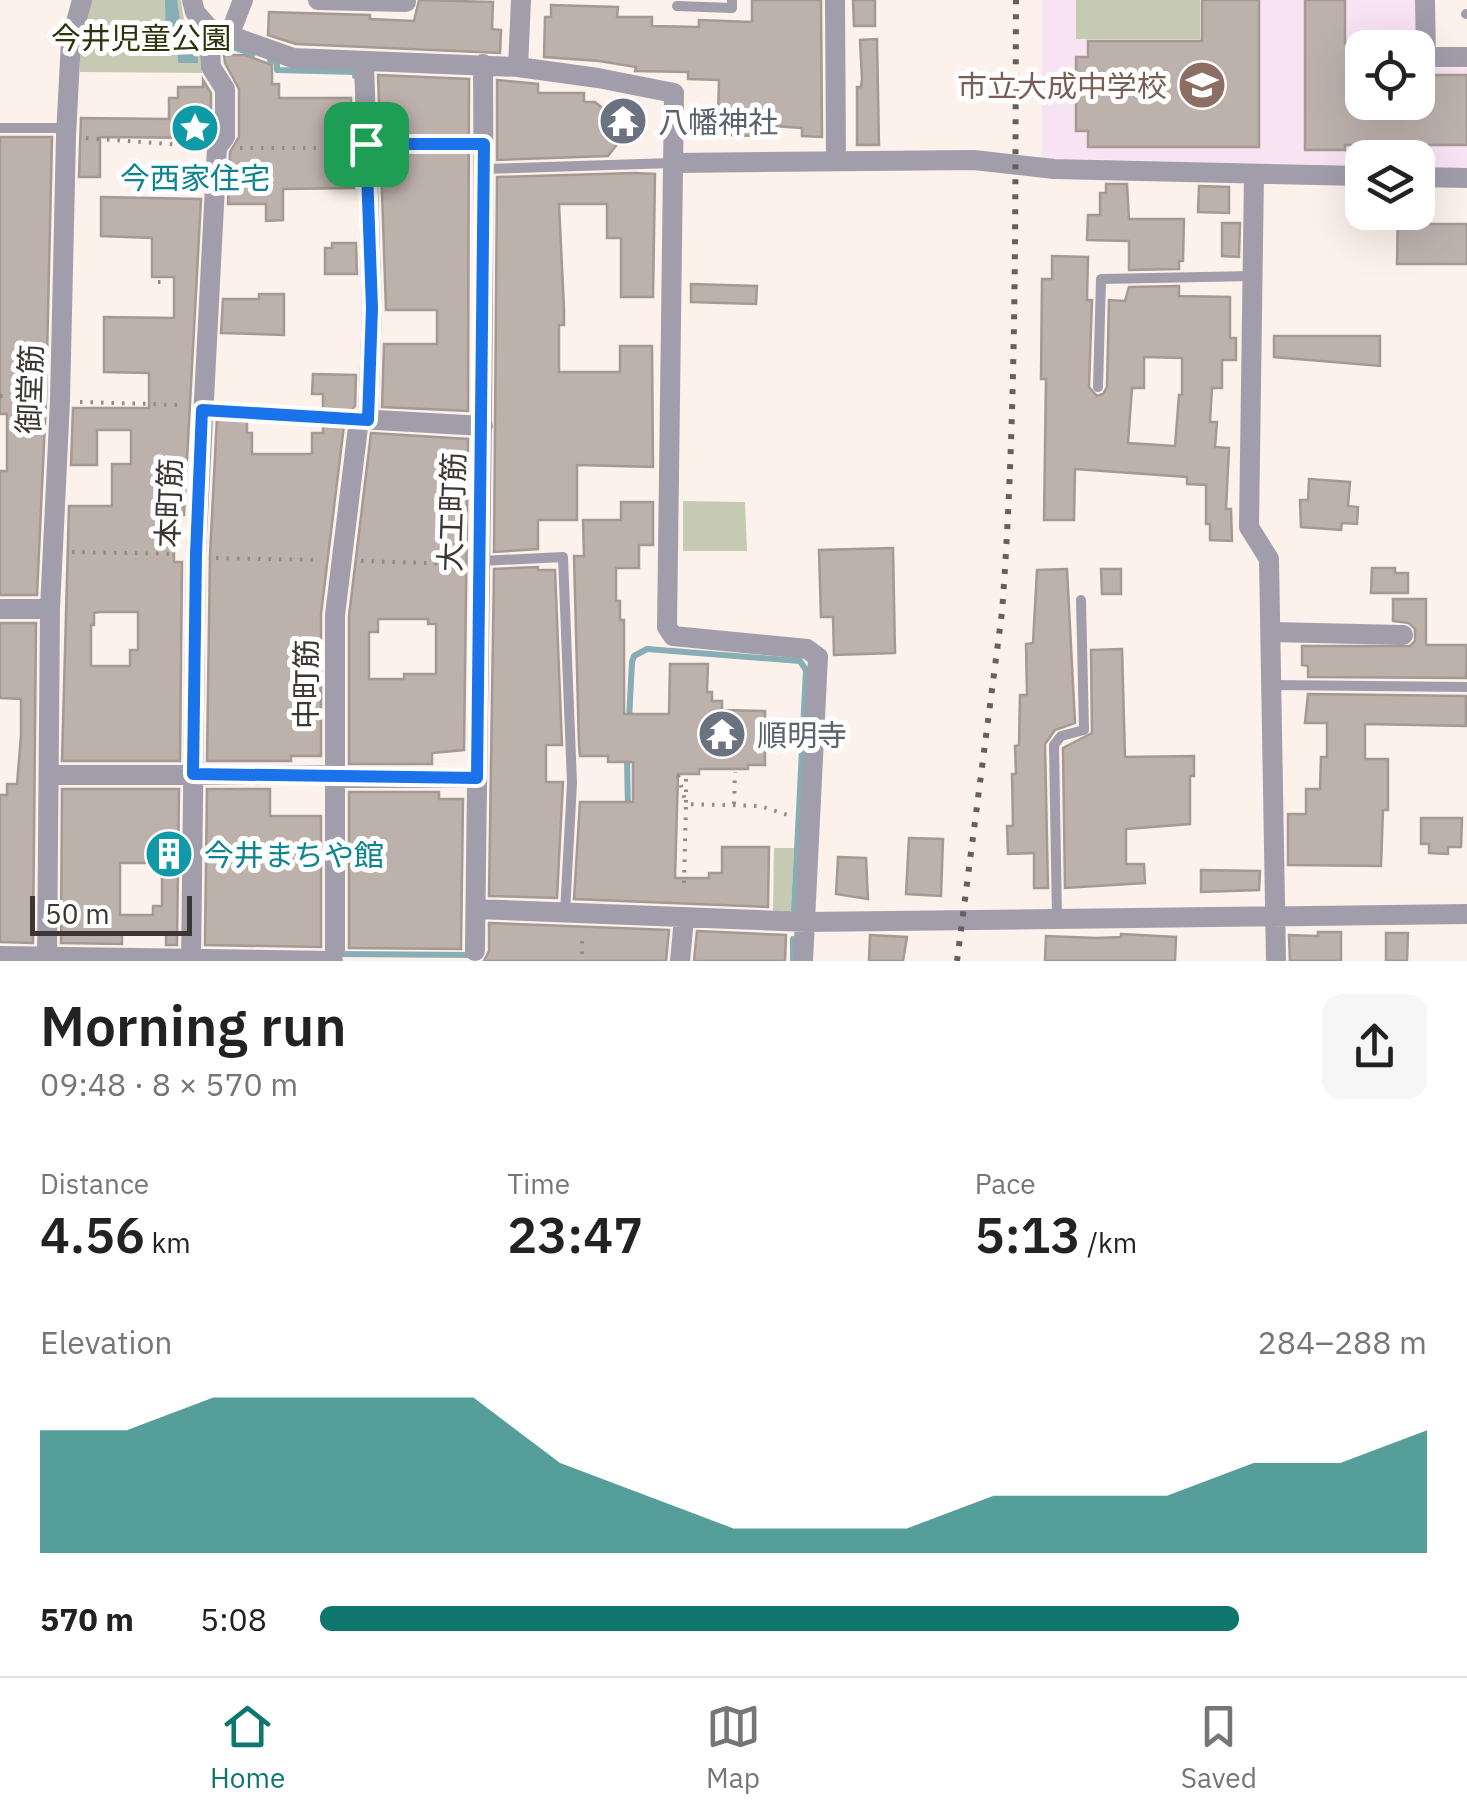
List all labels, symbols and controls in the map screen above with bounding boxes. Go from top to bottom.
park label: 今井児童公園 [51,18,231,57]
map controls [1345,30,1435,230]
button: locate [1345,30,1435,120]
school or university icon: 市立大成中学校 [1176,59,1228,111]
place label: 市立大成中学校 [957,66,1167,105]
temple icon: 八幡神社 [597,95,649,147]
place icon: 今西家住宅 [169,102,221,154]
pin [324,102,409,187]
place label: 八幡神社 [658,102,778,141]
icon: arrive [339,117,394,172]
button: layers [1345,140,1435,230]
place label: 今西家住宅 [120,158,270,197]
street label: 御堂筋 [8,343,50,435]
street label: 大工町筋 [429,451,473,573]
street label: 本町筋 [147,457,189,549]
street label: 中町筋 [286,639,325,729]
temple icon: 順明寺 [696,708,748,760]
place label: 順明寺 [757,715,847,754]
building icon: 今井まちや館 [143,828,195,880]
place label: 今井まちや館 [204,835,384,874]
scale bar [30,891,192,936]
text: 50 m [45,895,110,932]
text: Morning run [40,990,347,1061]
button: share [1322,994,1427,1099]
text: 09:48 · 8 × 570 m [40,1063,298,1105]
text: Distance [40,1165,149,1202]
text: Time [507,1165,570,1202]
text: Pace [975,1165,1036,1202]
text: 4.56 [40,1202,145,1267]
text: 23:47 [507,1202,643,1267]
text: 5:13 [975,1202,1081,1267]
text: km [145,1224,191,1261]
text: /km [1081,1224,1137,1261]
text: Elevation [40,1321,173,1363]
text: 284–288 m [1257,1321,1427,1363]
text: 570 m [40,1598,134,1640]
text: 5:08 [200,1598,267,1640]
tab: Home [210,1699,285,1796]
tab: Map [706,1699,761,1796]
tab: Saved [1181,1699,1257,1796]

